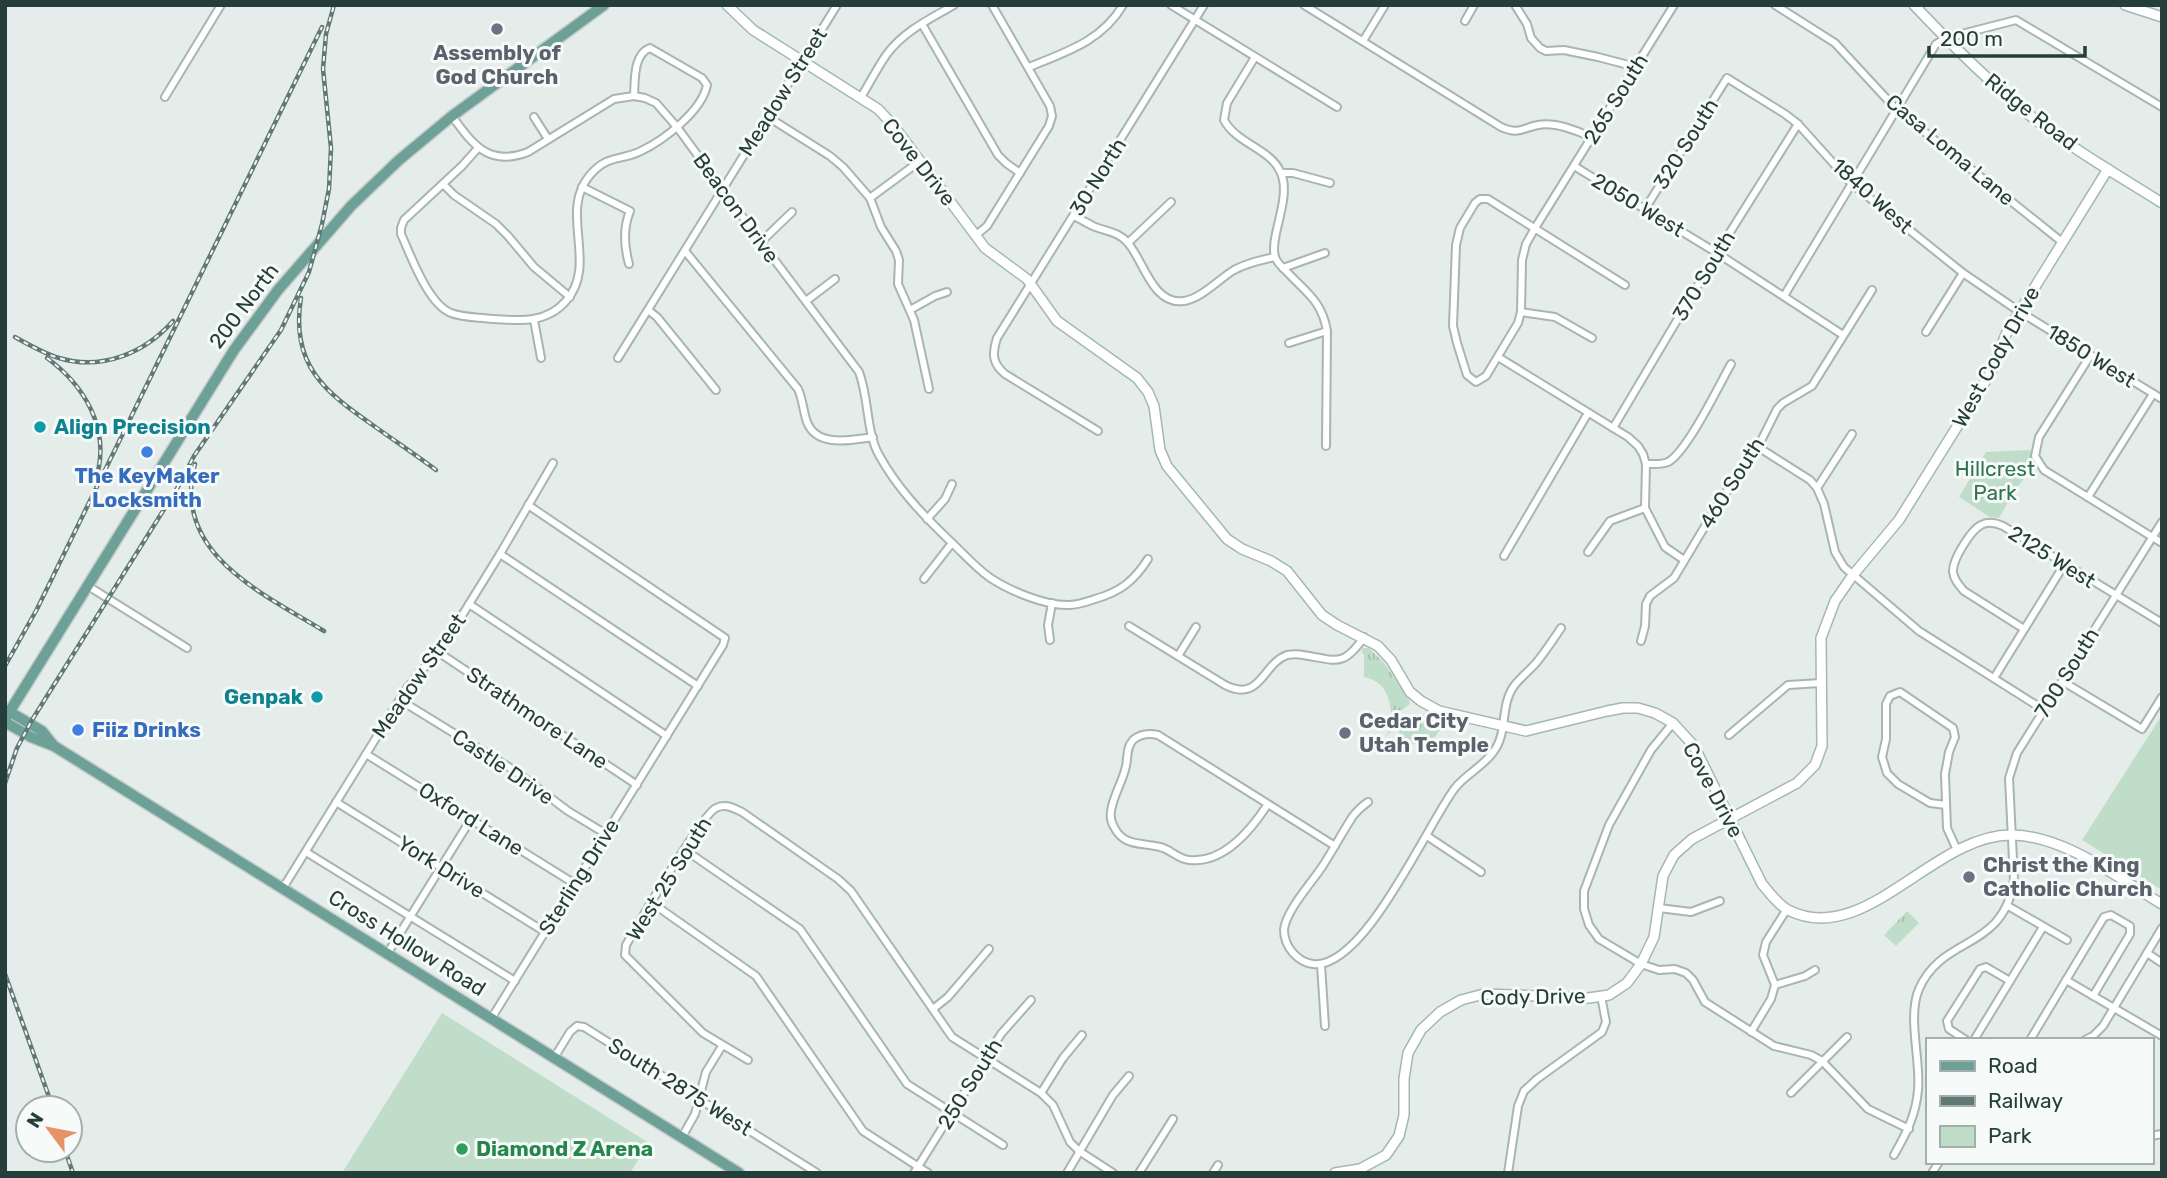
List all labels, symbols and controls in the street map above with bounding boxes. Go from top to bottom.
scale bar [1929,14,2085,58]
marker: Assembly of God Church [489,21,505,37]
street label: Meadow Street [733,23,832,160]
text: 200 m [1940,26,2003,51]
place label: Assembly of God Church [433,40,562,89]
street label: 265 South [1578,49,1653,148]
street label: Ridge Road [1980,68,2083,155]
street label: Casa Loma Lane [1881,89,2020,211]
street label: 320 South [1648,94,1723,194]
street label: Cove Drive [877,113,961,210]
street label: 30 North [1064,133,1131,220]
street label: Beacon Drive [688,148,785,267]
street label: 1840 West [1827,153,1918,239]
street label: 2050 West [1588,167,1689,242]
street label: 370 South [1667,226,1740,325]
street label: 200 North [204,258,284,353]
street label: West Cody Drive [1946,282,2045,432]
street label: 1850 West [2042,318,2140,393]
place label: Align Precision [54,414,211,439]
marker: Align Precision [32,419,48,435]
street label: 460 South [1694,432,1769,533]
marker: The KeyMaker Locksmith [139,444,155,460]
park label: Hillcrest Park [1955,456,2035,505]
place label: The KeyMaker Locksmith [75,463,220,512]
street label: 2125 West [2004,520,2100,593]
street label: Meadow Street [366,609,471,743]
street label: 700 South [2029,623,2104,722]
street label: Strathmore Lane [462,661,613,774]
place label: Genpak [224,684,304,709]
marker: Genpak [309,689,325,705]
place label: Cedar City Utah Temple [1359,708,1489,757]
place label: Fiiz Drinks [92,717,201,742]
marker: Fiiz Drinks [70,722,86,738]
street label: Castle Drive [448,724,559,810]
marker: Cedar City Utah Temple [1337,725,1353,741]
street label: Cove Drive [1678,738,1749,842]
street label: Oxford Lane [414,777,528,861]
street label: West 25 South [621,812,717,945]
street label: Sterling Drive [533,814,624,939]
street label: York Drive [393,830,490,903]
place label: Christ the King Catholic Church [1983,852,2153,901]
marker: Christ the King Catholic Church [1961,869,1977,885]
street label: Cross Hollow Road [324,884,491,1001]
street label: Cody Drive [1480,983,1586,1010]
street label: South 2875 West [604,1032,757,1141]
street label: 250 South [932,1034,1007,1134]
legend [1926,1038,2153,1164]
text: Road [1988,1053,2038,1078]
text: Railway [1988,1088,2063,1113]
north arrow [14,1094,84,1164]
text: N [22,1108,48,1132]
text: Park [1988,1123,2032,1148]
place label: Diamond Z Arena [476,1136,653,1161]
marker: Diamond Z Arena [454,1141,470,1157]

